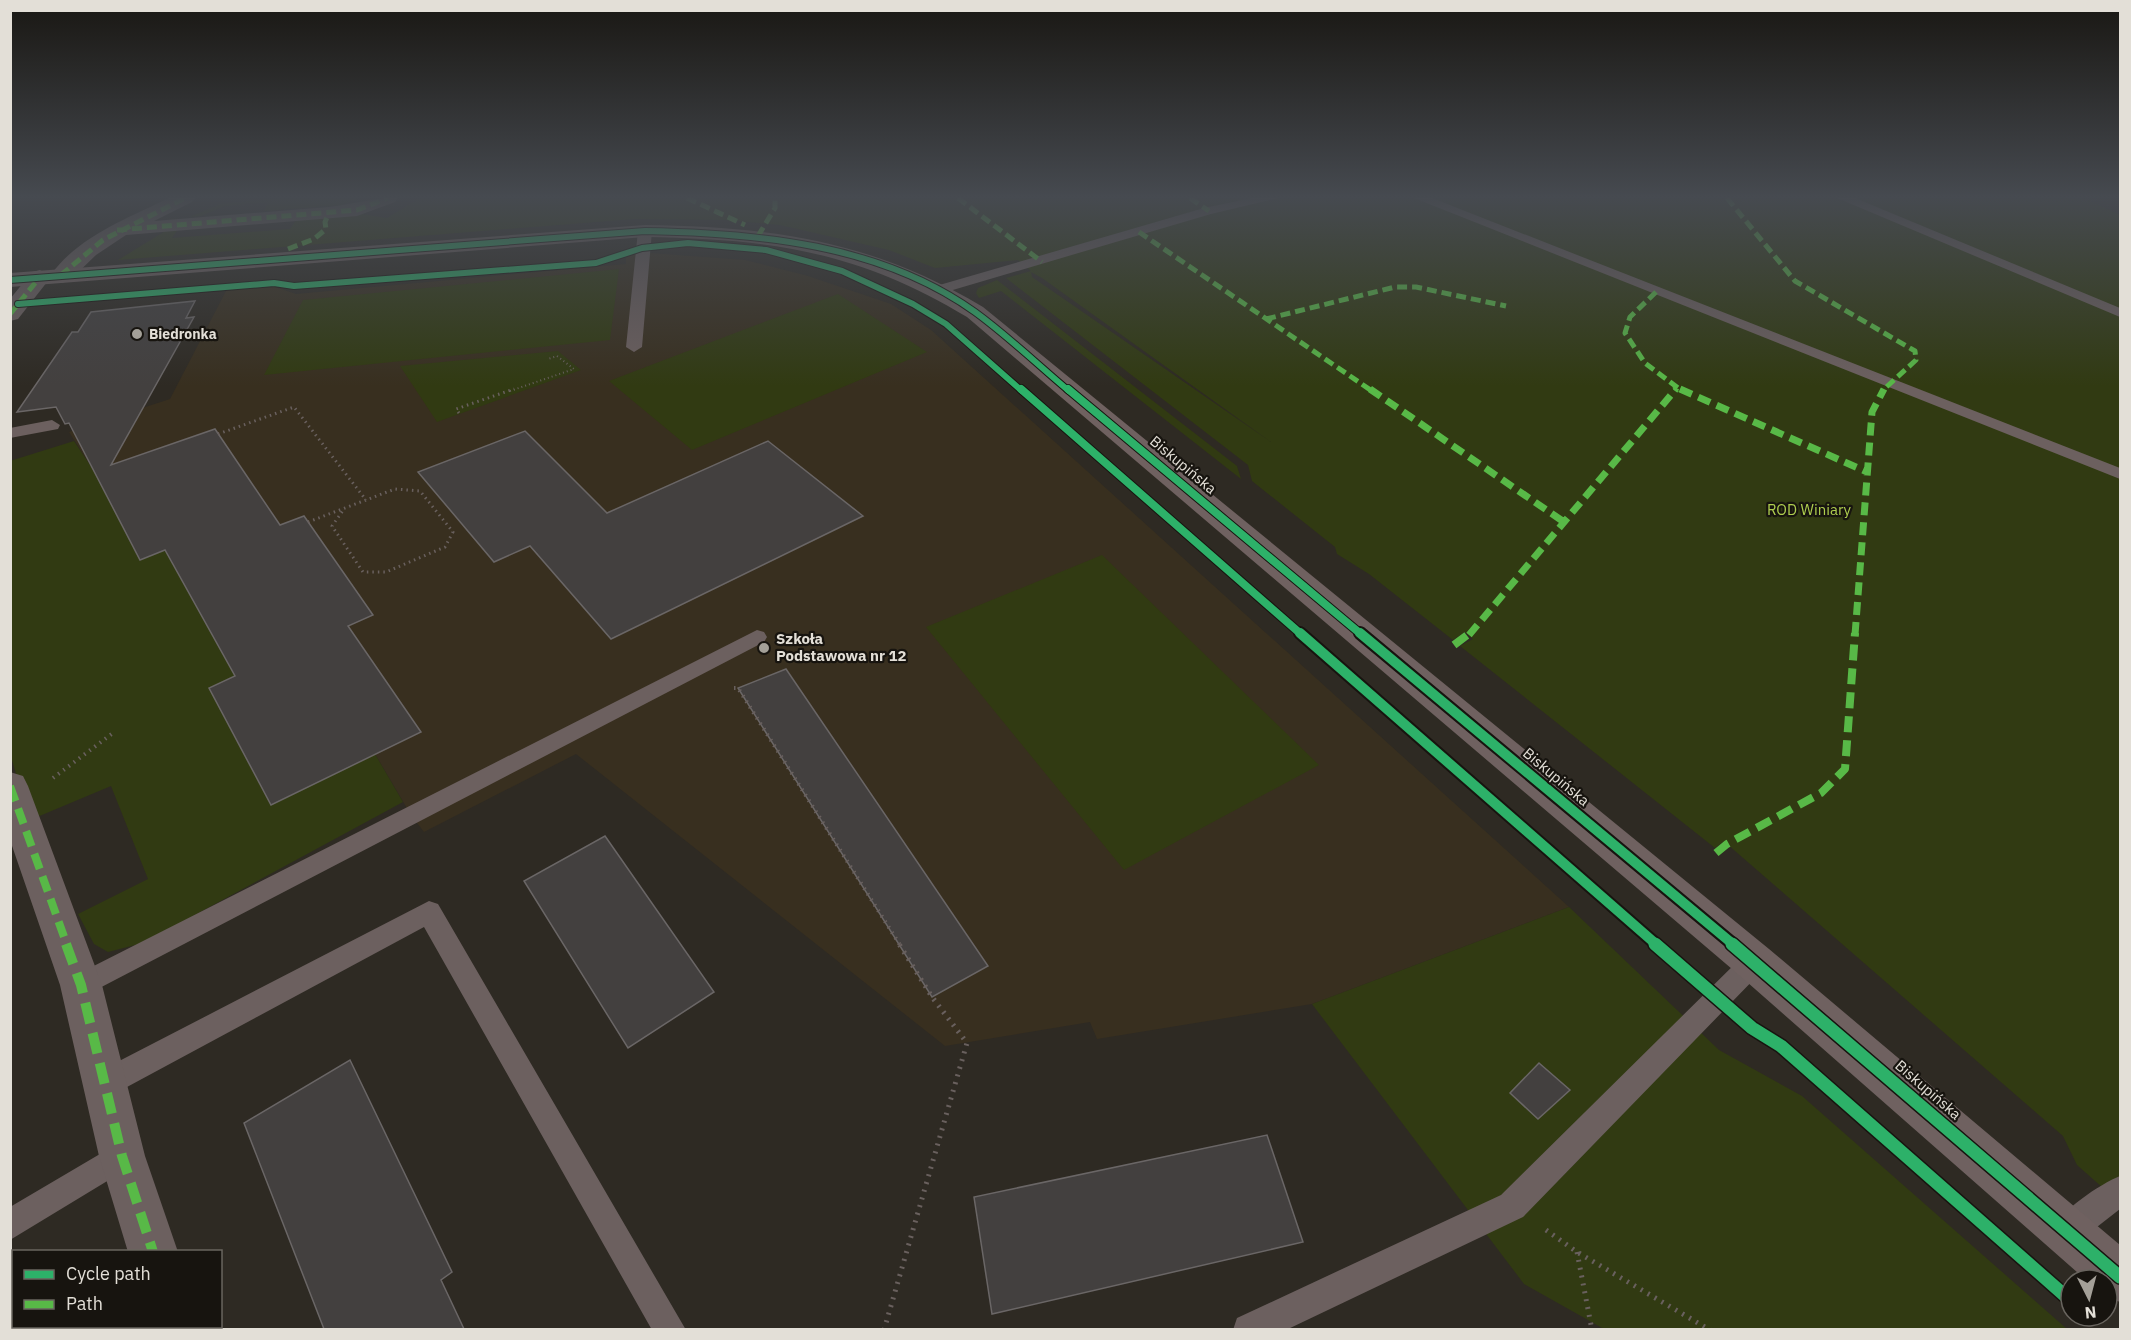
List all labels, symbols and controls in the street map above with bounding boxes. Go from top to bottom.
place label: Biedronka [149,325,217,343]
marker: Biedronka [130,327,144,341]
street label: Biskupińska [1146,431,1221,498]
park label: ROD Winiary [1767,500,1852,519]
place label: Szkoła Podstawowa nr 12 [776,629,907,665]
marker: Szkoła Podstawowa nr 12 [757,641,771,655]
street label: Biskupińska [1519,743,1594,810]
street label: Biskupińska [1891,1056,1965,1123]
legend [12,1250,222,1328]
text: Cycle path [66,1262,151,1285]
north arrow [2059,1268,2119,1328]
text: Path [66,1292,103,1315]
text: N [2084,1302,2097,1323]

